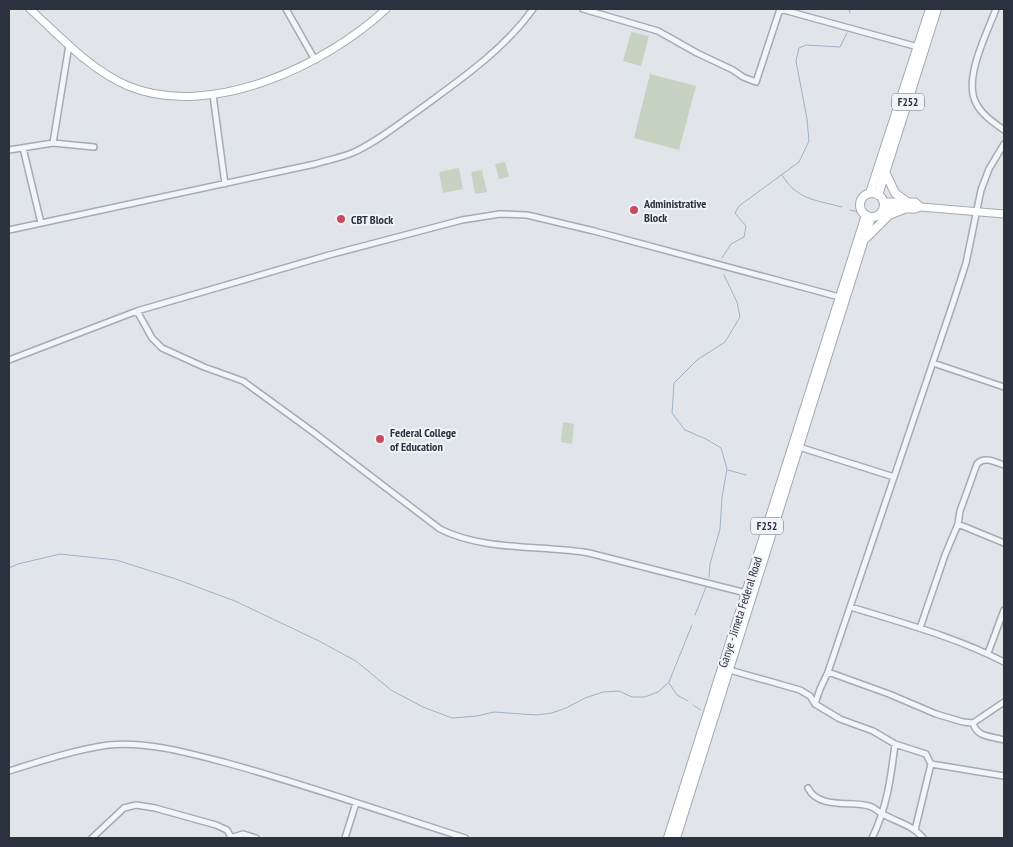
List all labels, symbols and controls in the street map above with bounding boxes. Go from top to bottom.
road number: F252 [892,94,924,110]
place label: Administrative Block [643,196,706,225]
marker: Administrative Block [628,204,640,216]
place label: CBT Block [351,212,393,227]
marker: CBT Block [335,213,347,225]
place label: Federal College of Education [390,425,456,454]
marker: Federal College of Education [374,433,386,445]
road number: F252 [751,518,783,534]
street label: Ganye - Jimeta Federal Road [715,555,765,669]

